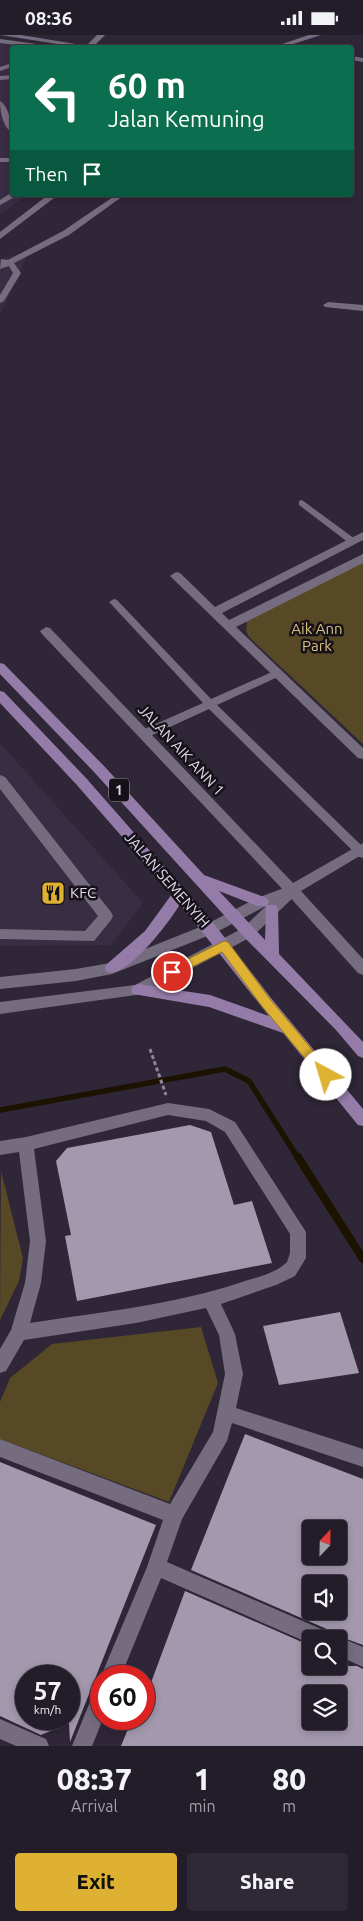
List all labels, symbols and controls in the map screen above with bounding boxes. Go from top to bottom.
text: 08:36 [25,7,73,29]
icon: left [25,65,90,130]
text: 60 m [108,65,186,105]
text: Jalan Kemuning [108,106,265,131]
icon: arrive [78,160,106,188]
text: Then [25,163,68,185]
park label: Aik Ann Park [291,620,343,654]
street label: JALAN AIK ANN 1 [135,701,228,799]
road number: 1 [109,779,129,801]
street label: JALAN SEMENYIH [121,829,213,931]
restaurant icon: KFC [40,880,66,906]
place label: KFC [70,884,96,901]
pin [151,951,193,993]
icon: arrive [158,958,186,986]
position arrow [299,1048,351,1100]
north arrow [302,1520,348,1565]
map controls [302,1520,347,1730]
button: sound [302,1575,347,1620]
button: search [302,1630,347,1675]
speed limit sign: 60 [90,1665,155,1730]
text: 57 [33,1677,62,1705]
button: layers [302,1685,347,1730]
text: km/h [34,1703,61,1716]
text: 08:37 [57,1762,132,1796]
text: 1 [194,1762,211,1796]
text: 80 [272,1762,306,1796]
text: Arrival [71,1797,118,1815]
text: min [189,1797,216,1815]
text: m [282,1797,296,1815]
button: Exit [15,1853,177,1911]
button: Share [187,1853,348,1911]

